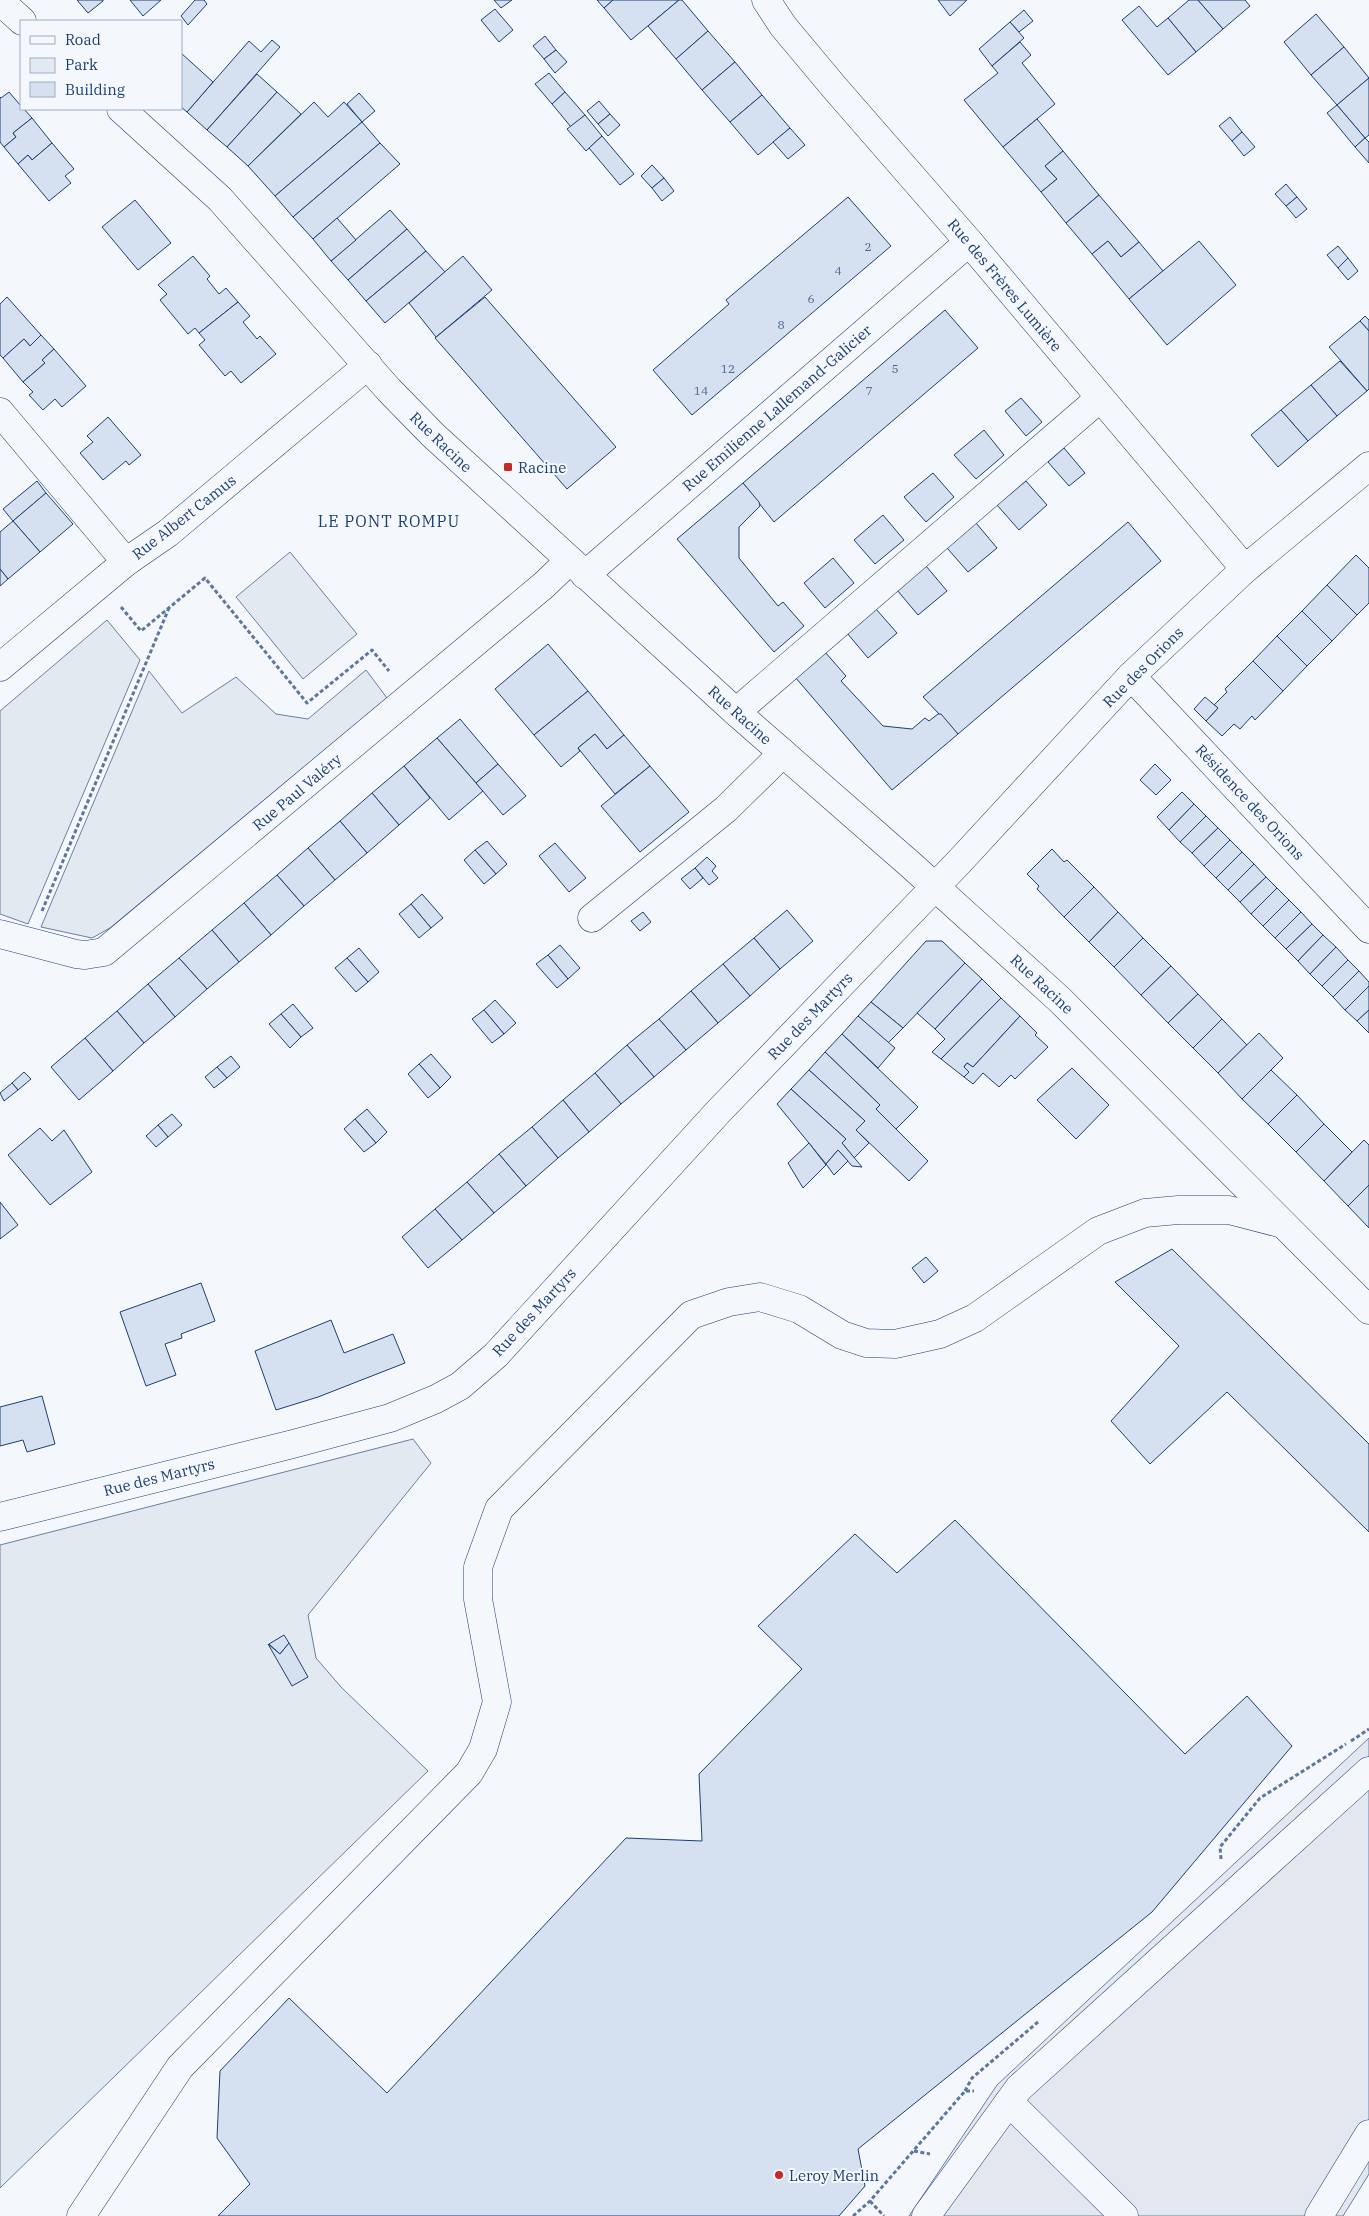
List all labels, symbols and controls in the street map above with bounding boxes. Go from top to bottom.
legend [20,20,182,110]
text: Road [65,30,101,49]
text: Park [65,55,98,74]
text: Building [65,80,125,99]
street label: Rue des Frères Lumière [944,215,1066,355]
house number: 2 [864,239,872,254]
house number: 4 [834,263,842,278]
house number: 6 [807,291,815,306]
house number: 8 [777,317,785,332]
street label: Rue Emilienne Lallemand-Galicier [679,320,876,495]
house number: 12 [721,361,735,376]
house number: 5 [891,361,899,376]
house number: 14 [694,383,708,398]
house number: 7 [865,383,873,398]
street label: Rue Racine [406,408,476,476]
place label: Racine [518,458,566,477]
marker: Racine [502,461,514,473]
street label: Rue Albert Camus [128,470,240,564]
district label: LE PONT ROMPU [318,511,460,531]
street label: Rue des Orions [1099,623,1187,711]
street label: Rue Racine [704,681,776,749]
street label: Résidence des Orions [1191,740,1309,864]
street label: Rue Paul Valéry [249,749,345,835]
street label: Rue Racine [1007,950,1077,1018]
street label: Rue des Martyrs [764,968,856,1064]
street label: Rue des Martyrs [488,1264,580,1360]
street label: Rue des Martyrs [101,1454,217,1500]
place label: Leroy Merlin [789,2166,879,2185]
marker: Leroy Merlin [773,2169,785,2181]

